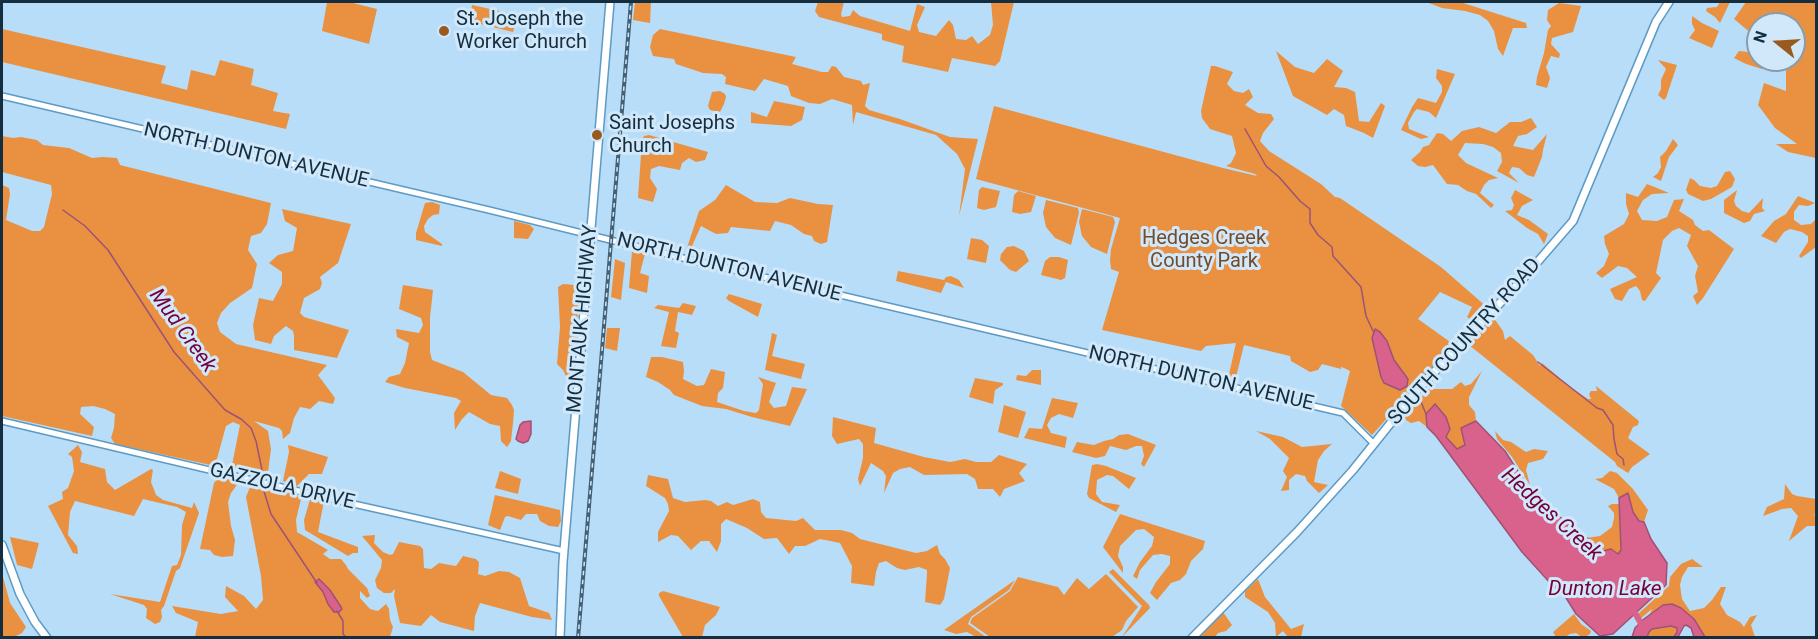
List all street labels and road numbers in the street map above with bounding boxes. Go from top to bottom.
street label: NORTH DUNTON AVENUE [141,118,371,194]
street label: MONTAUK HIGHWAY [563,224,603,414]
street label: NORTH DUNTON AVENUE [614,228,844,308]
street label: SOUTH COUNTRY ROAD [1384,254,1546,430]
street label: NORTH DUNTON AVENUE [1086,341,1316,417]
street label: GAZZOLA DRIVE [207,459,357,515]

